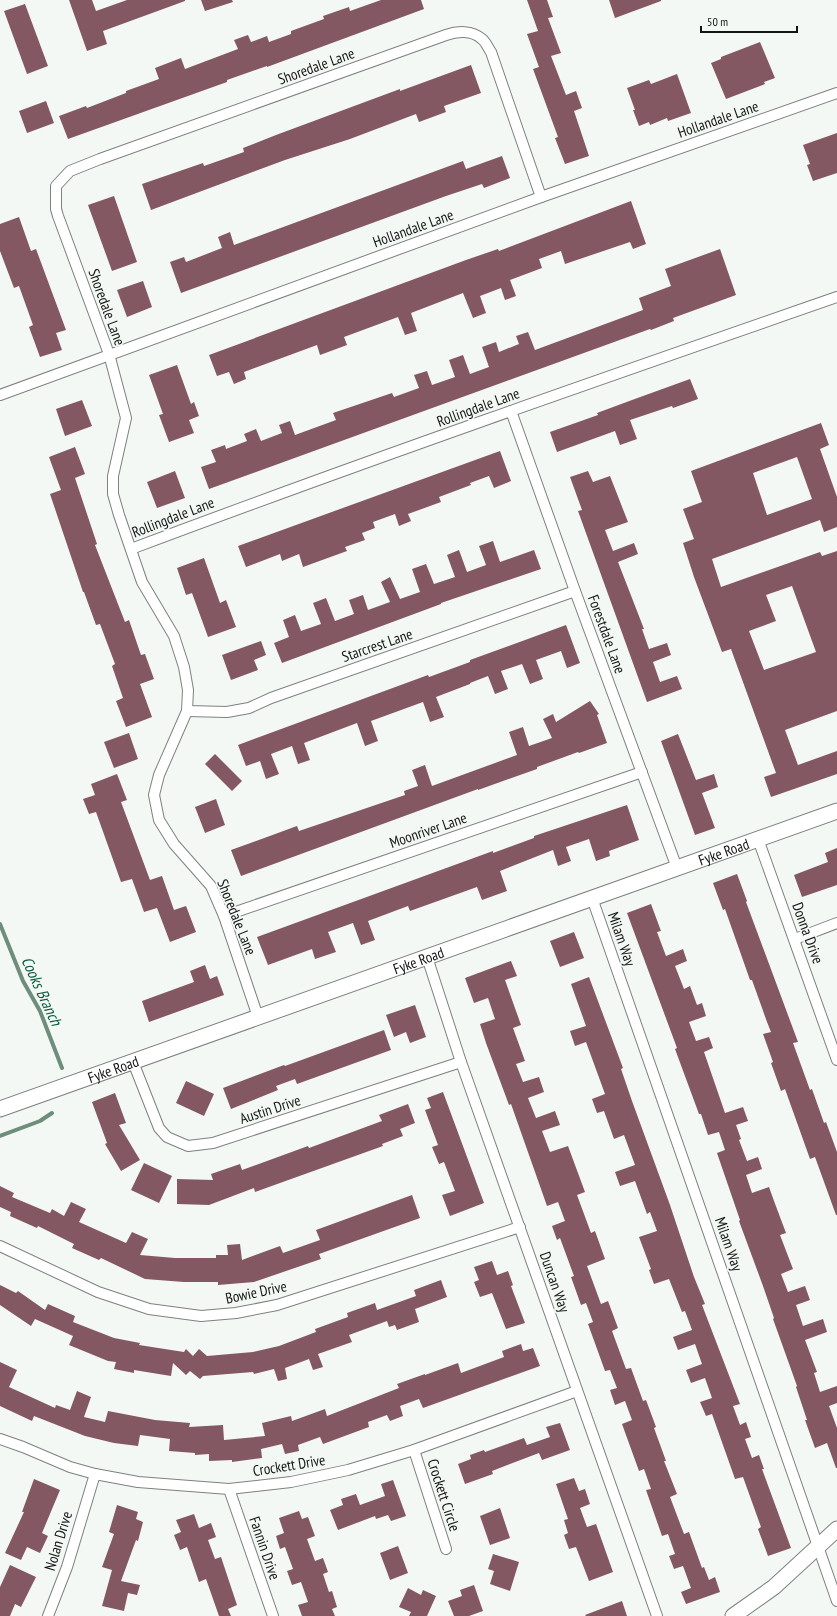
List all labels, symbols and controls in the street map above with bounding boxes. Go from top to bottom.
scale bar [701,8,797,34]
text: 50 m [707,14,728,29]
street label: Shoredale Lane [275,43,357,89]
street label: Hollandale Lane [675,96,761,142]
street label: Hollandale Lane [370,205,456,251]
street label: Shoredale Lane [84,266,130,348]
street label: Rollingdale Lane [434,383,522,431]
street label: Rollingdale Lane [129,493,217,541]
street label: Forestdale Lane [584,592,630,676]
street label: Starcrest Lane [339,624,415,666]
street label: Moonriver Lane [387,808,469,852]
street label: Fyke Road [696,834,751,869]
street label: Shoredale Lane [213,876,261,958]
street label: Donna Drive [788,900,828,966]
street label: Milam Way [604,909,640,969]
street label: Fyke Road [390,942,446,978]
water label: Cooks Branch [17,953,67,1030]
street label: Fyke Road [85,1051,141,1087]
street label: Austin Drive [237,1090,303,1128]
street label: Milam Way [711,1214,747,1274]
street label: Duncan Way [536,1249,574,1315]
street label: Bowie Drive [224,1276,288,1308]
street label: Crockett Drive [251,1450,327,1480]
street label: Crockett Circle [423,1456,465,1534]
street label: Nolan Drive [40,1509,76,1573]
street label: Fannin Drive [245,1514,285,1582]

